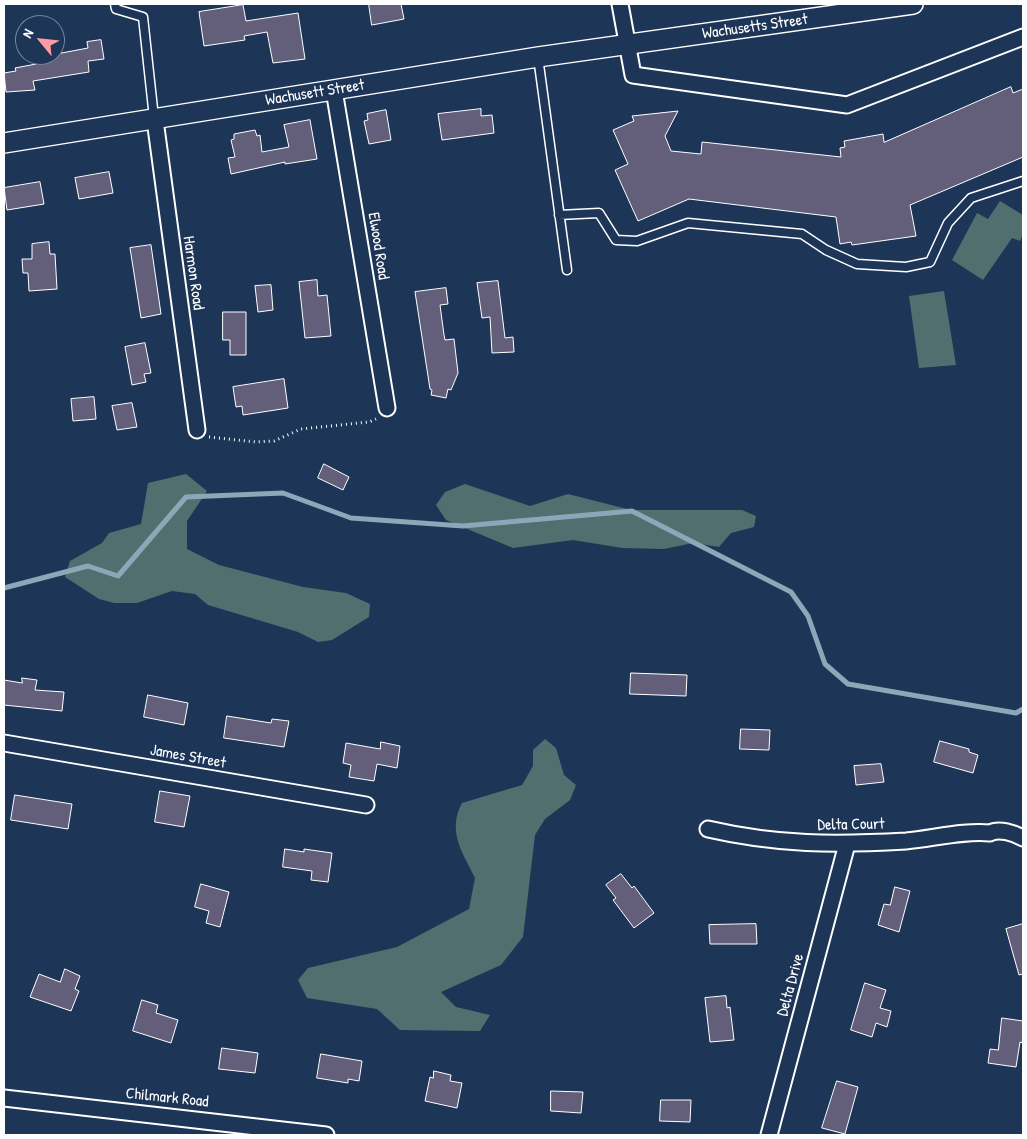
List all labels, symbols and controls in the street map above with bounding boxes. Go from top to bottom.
street label: Wachusetts Street [701,10,809,44]
north arrow [15,15,65,65]
text: N [17,25,37,41]
street label: Wachusett Street [264,76,366,110]
street label: Elwood Road [363,211,393,281]
street label: Harmon Road [178,235,208,311]
street label: James Street [149,741,227,773]
street label: Delta Court [817,815,885,835]
street label: Delta Drive [773,952,809,1018]
street label: Chilmark Road [125,1084,209,1112]

